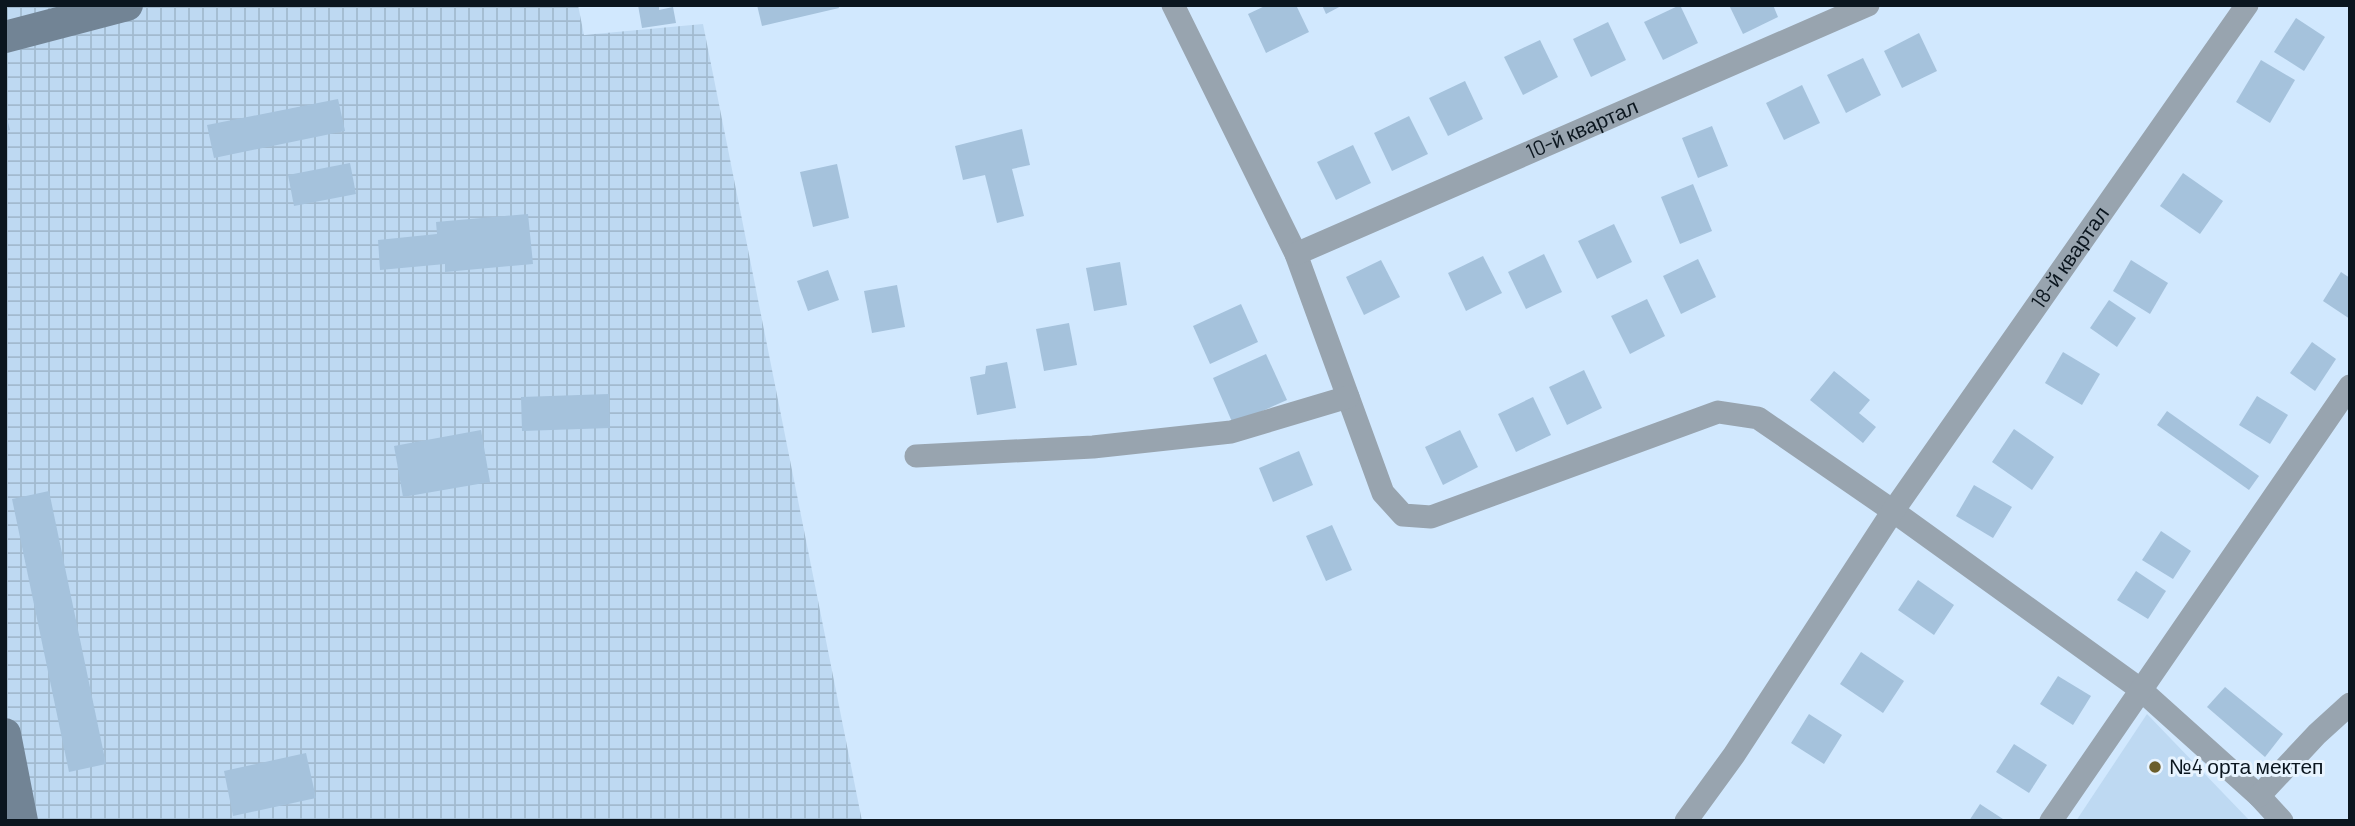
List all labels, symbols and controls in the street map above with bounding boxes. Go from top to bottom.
street label: 10-й квартал [1522,93,1641,163]
street label: 18-й квартал [2025,201,2113,313]
place label: №4 орта мектеп [2169,753,2323,778]
marker: №4 орта мектеп [2147,759,2163,775]

